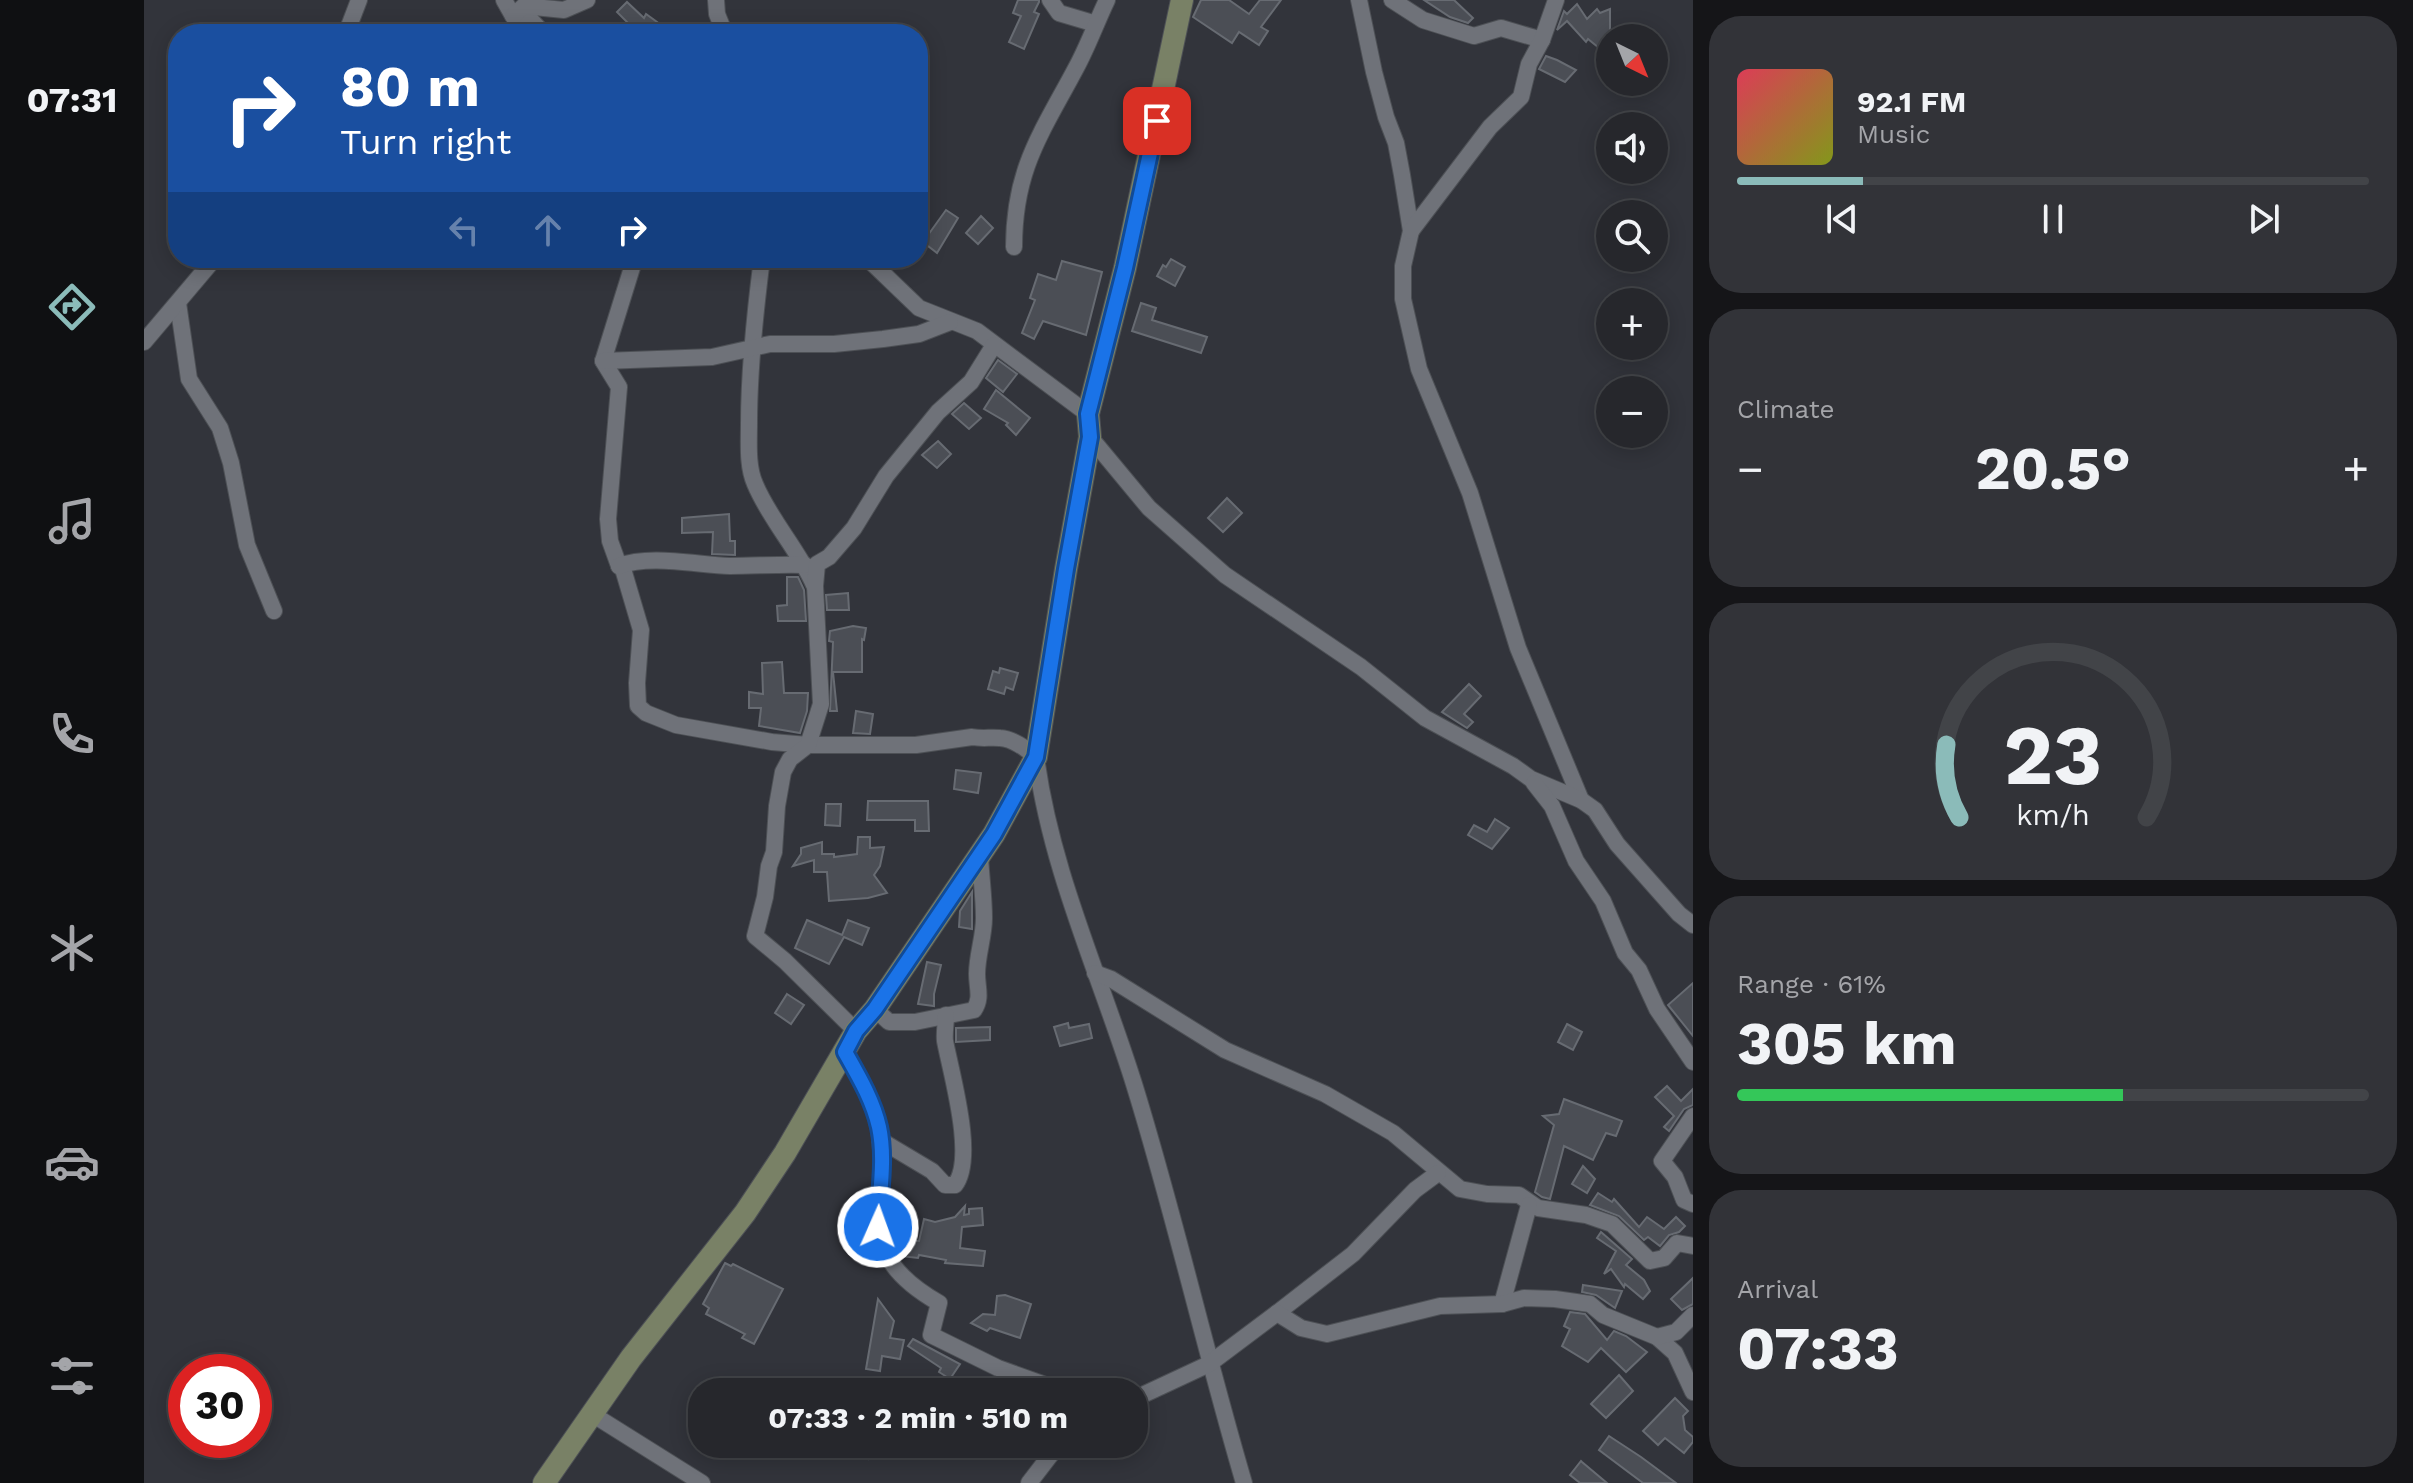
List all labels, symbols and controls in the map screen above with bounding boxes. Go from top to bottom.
north arrow [1596,24,1668,96]
map controls [1596,24,1668,448]
text: 80 m [340,54,480,120]
icon: right [208,56,312,160]
text: 07:31 [26,79,118,121]
text: 92.1 FM [1857,84,1966,119]
pin [1123,87,1191,155]
icon: arrive [1135,99,1179,143]
button: sound [1596,112,1668,184]
text: Music [1857,119,1930,149]
text: Turn right [340,121,511,163]
icon: previous [1820,197,1864,241]
icon: pause [2031,197,2075,241]
icon: next [2242,197,2286,241]
button: search [1596,200,1668,272]
icon: left [442,208,486,252]
icon: ahead [526,208,570,252]
icon: right [610,208,654,252]
icon: directions [44,279,100,335]
button: + [1596,288,1668,360]
button: − [1596,376,1668,448]
text: Climate [1737,394,1835,424]
text: 20.5° [1975,433,2131,504]
text: − [1737,443,1764,495]
text: + [2342,443,2369,495]
icon: music [44,493,100,549]
icon: phone [44,706,100,762]
text: 23 [2004,706,2102,803]
text: km/h [2016,798,2090,832]
icon: climate [44,920,100,976]
text: Range · 61% [1737,969,1886,999]
text: 305 km [1737,1008,1957,1079]
icon: car [44,1134,100,1190]
position arrow [836,1185,920,1269]
text: Arrival [1737,1274,1818,1304]
text: 07:33 [1737,1313,1899,1384]
icon: filters [44,1348,100,1404]
speed limit sign: 30 [168,1354,272,1458]
text: 07:33 · 2 min · 510 m [768,1400,1068,1435]

